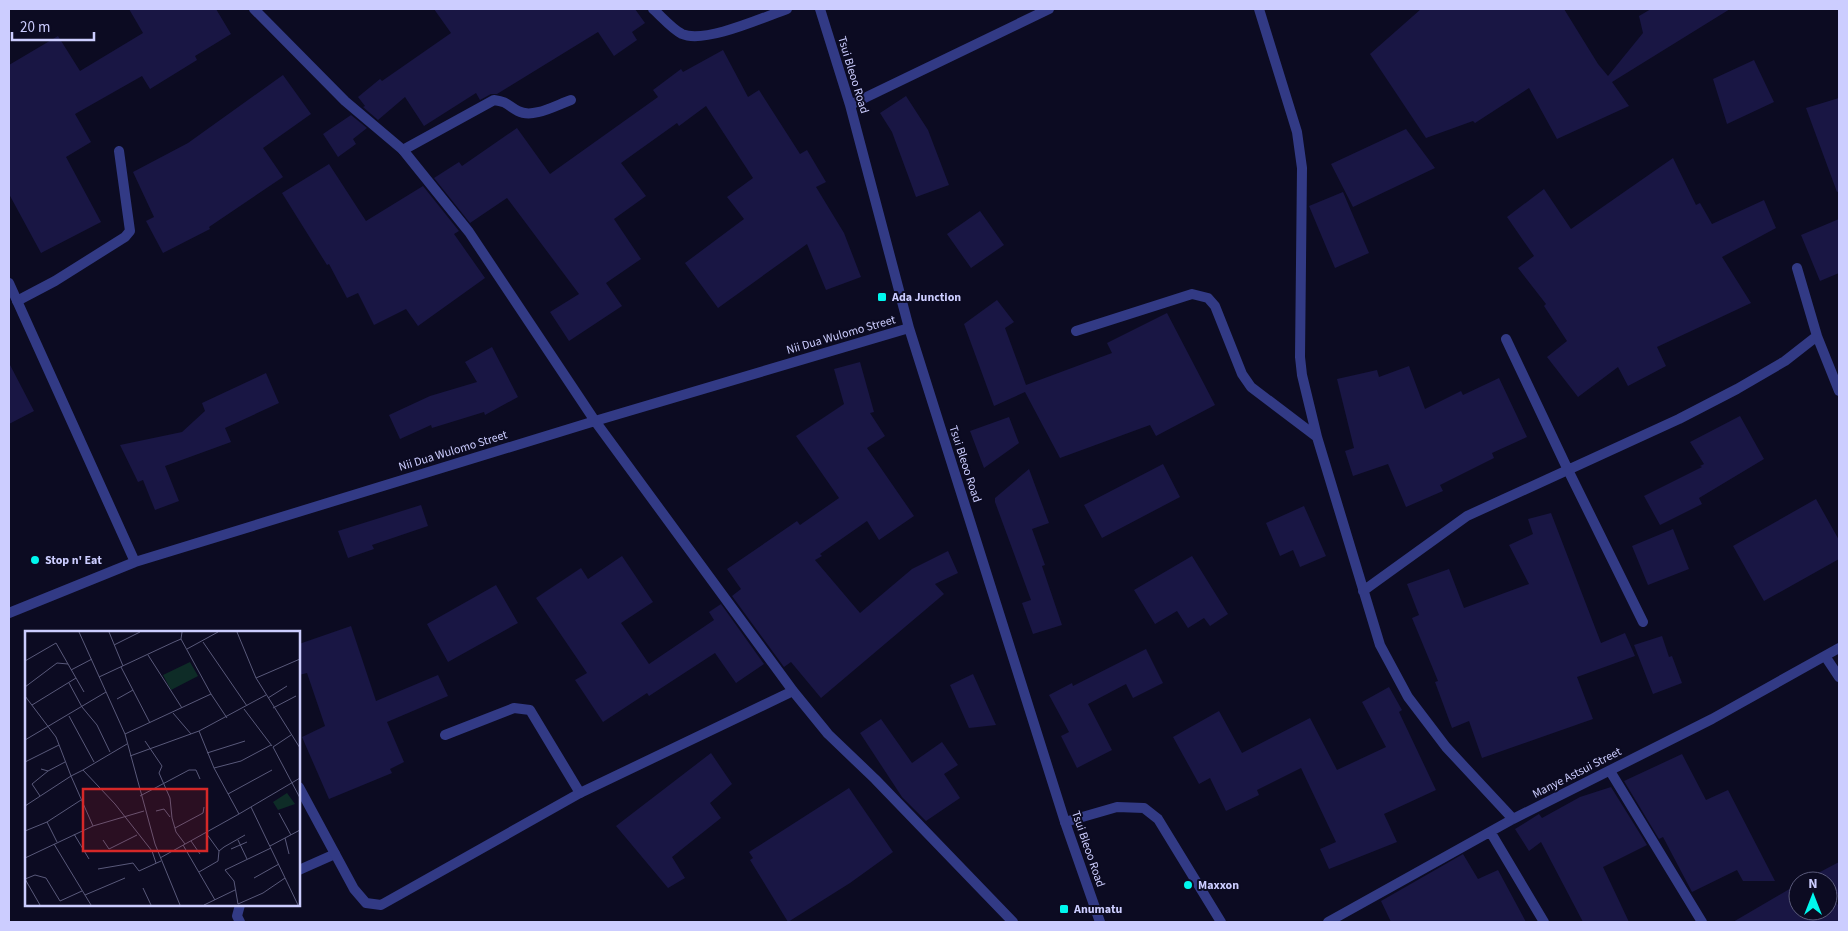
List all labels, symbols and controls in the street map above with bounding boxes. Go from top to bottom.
scale bar [12,10,95,42]
text: 20 m [20,17,50,38]
street label: Tsui Bleoo Road [833,34,873,116]
place label: Ada Junction [891,289,961,306]
marker: Ada Junction [876,291,888,303]
street label: Nii Dua Wulomo Street [784,311,898,359]
street label: Tsui Bleoo Road [945,423,985,505]
street label: Nii Dua Wulomo Street [397,426,509,476]
place label: Stop n' Eat [45,552,102,569]
marker: Stop n' Eat [29,554,41,566]
inset map [25,631,300,906]
street label: Manye Astsui Street [1530,743,1624,803]
street label: Tsui Bleoo Road [1067,808,1109,890]
north arrow [1788,871,1838,921]
text: N [1808,874,1818,894]
place label: Maxxon [1198,877,1239,894]
marker: Maxxon [1182,879,1194,891]
place label: Anumatu [1073,901,1123,918]
marker: Anumatu [1058,903,1070,915]

